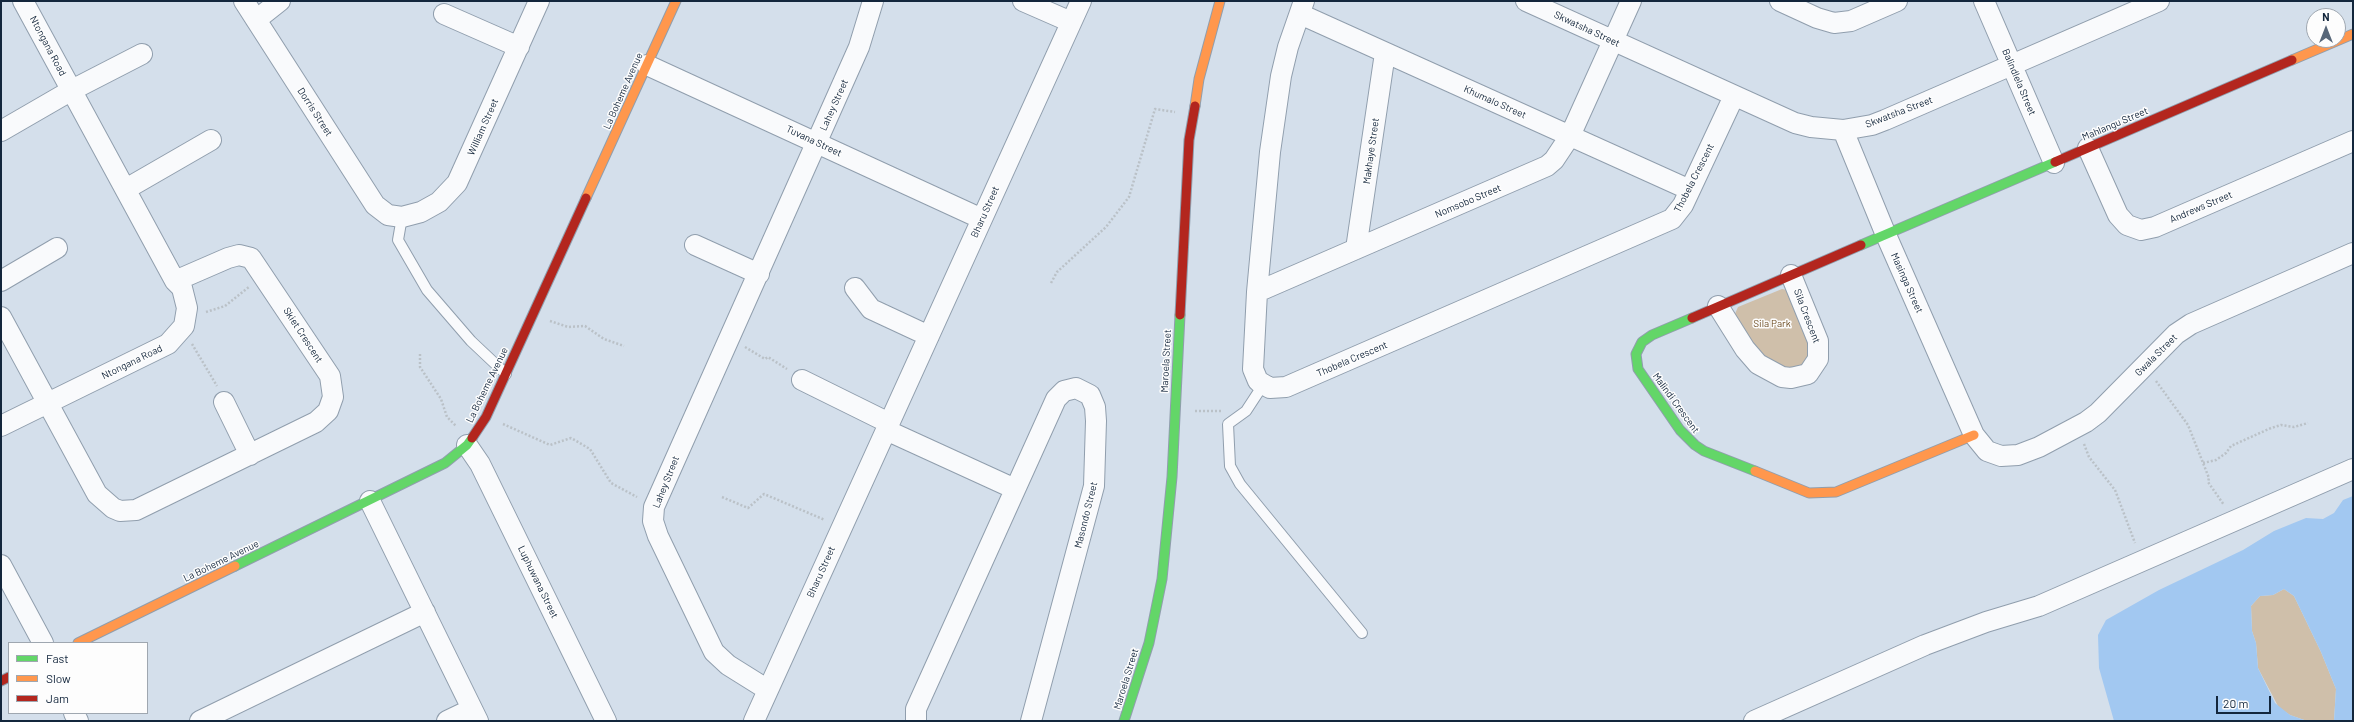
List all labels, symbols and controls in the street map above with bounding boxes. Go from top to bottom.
north arrow [2306,8,2346,48]
street label: Skwatsha Street [1552,9,1622,49]
text: N [2322,10,2330,23]
street label: Ntongana Road [27,14,69,78]
street label: Balindlela Street [2000,47,2038,117]
street label: La Boheme Avenue [601,51,645,131]
street label: Lahey Street [817,77,851,133]
street label: Khumalo Street [1462,83,1528,121]
street label: Dorris Street [295,85,335,139]
street label: Skwatsha Street [1864,94,1934,130]
street label: William Street [465,97,501,157]
street label: Mahlangu Street [2080,105,2150,143]
street label: Makhaye Street [1360,117,1382,185]
street label: Tuvana Street [784,123,844,159]
street label: Thobela Crescent [1671,141,1717,215]
street label: Nomsobo Street [1433,182,1503,220]
street label: Bharu Street [968,184,1002,240]
street label: Andrews Street [2168,188,2234,226]
street label: Masinga Street [1888,251,1926,315]
street label: Sila Crescent [1791,287,1823,345]
street label: Skiet Crescent [281,305,325,365]
park label: Sila Park [1753,318,1791,330]
street label: Maroela Street [1158,329,1174,393]
street label: Gwala Street [2132,331,2180,379]
street label: Thobela Crescent [1315,339,1389,379]
street label: Ntongana Road [100,342,164,382]
street label: La Boheme Avenue [464,345,510,425]
street label: Malindi Crescent [1650,370,1702,436]
street label: Lahey Street [650,454,682,510]
street label: Masondo Street [1072,481,1100,549]
street label: La Boheme Avenue [181,538,261,584]
street label: Luphuwana Street [515,544,561,620]
street label: Bharu Street [804,544,838,600]
legend [8,642,148,714]
street label: Maroela Street [1111,647,1141,711]
text: Fast [46,651,69,665]
text: Slow [46,671,71,685]
scale bar [2218,688,2273,714]
text: Jam [46,691,69,705]
text: 20 m [2223,696,2249,710]

